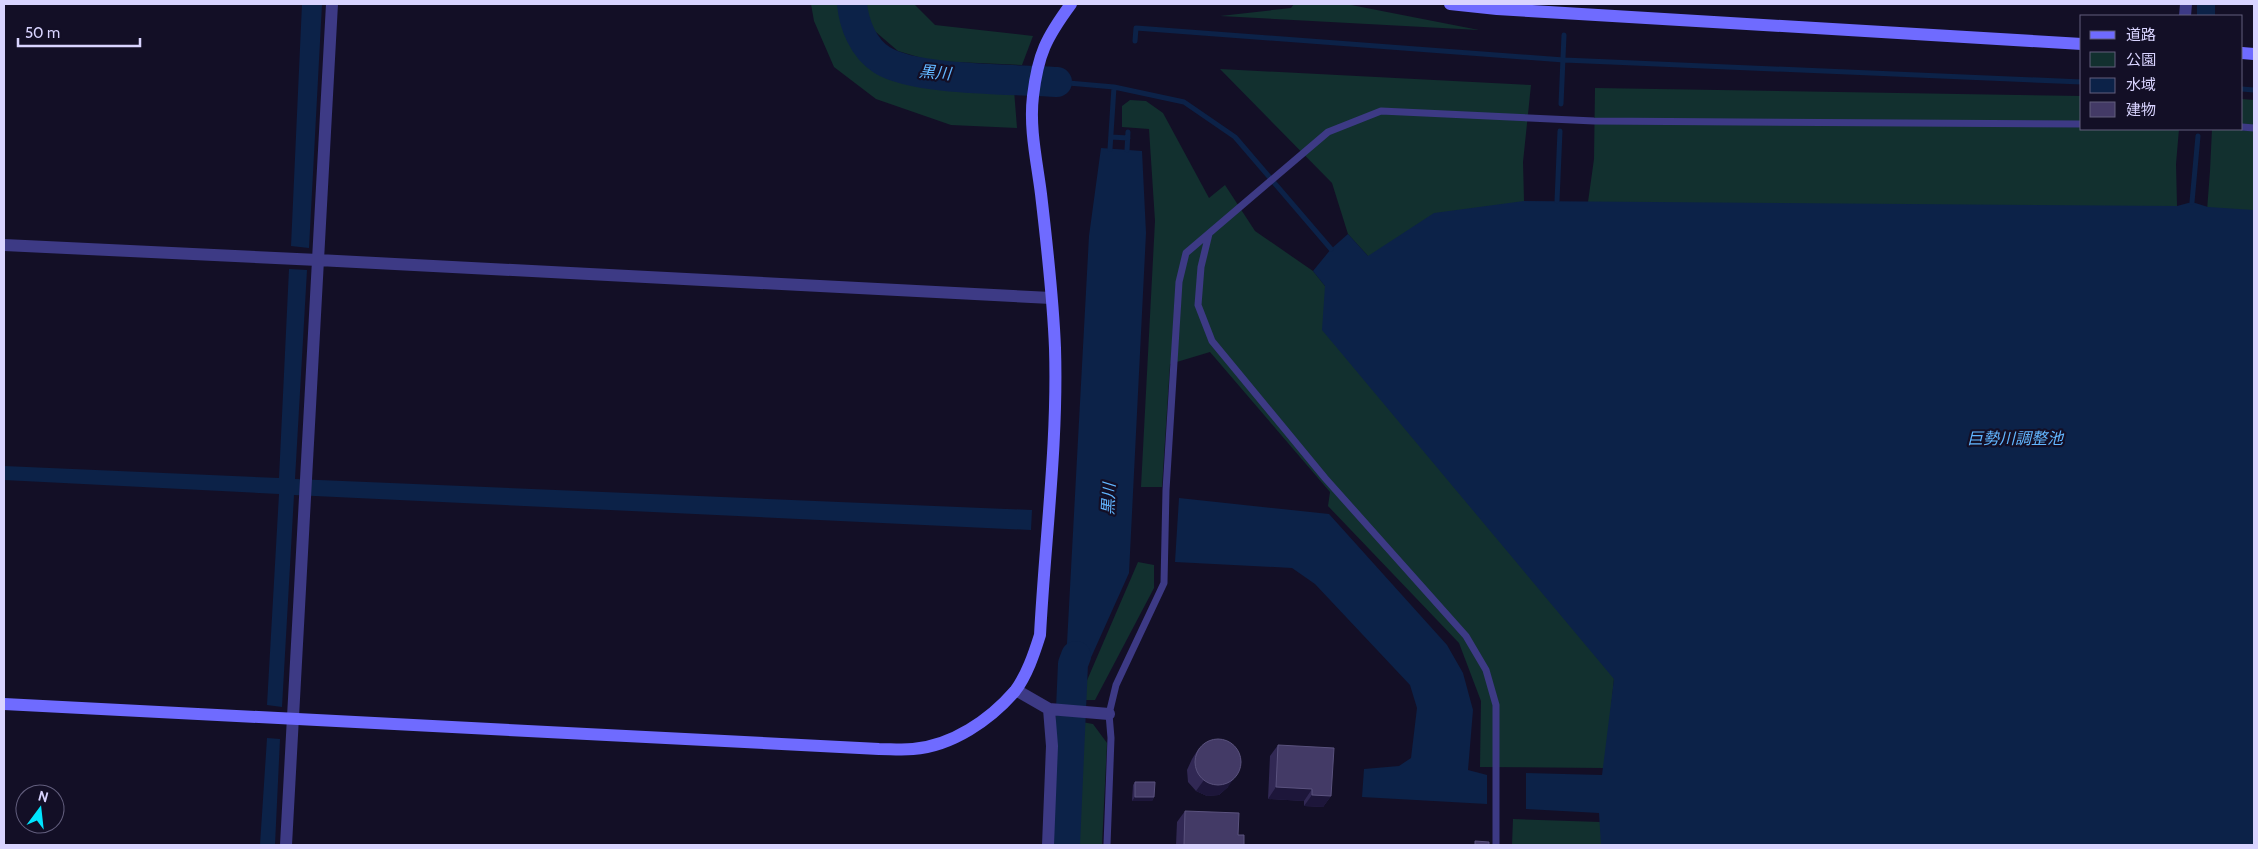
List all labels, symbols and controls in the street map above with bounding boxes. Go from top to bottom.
scale bar [18,15,140,47]
legend [2080,15,2243,130]
text: 50 m [25,24,60,42]
text: 道路 [2126,26,2156,44]
text: 公園 [2126,51,2156,69]
water label: 黒川 [918,62,954,84]
text: 水域 [2126,76,2156,94]
text: 建物 [2126,101,2156,119]
water label: 巨勢川調整池 [1967,429,2065,448]
water label: 黒川 [1098,481,1119,516]
north arrow [15,784,65,834]
text: N [36,786,50,806]

